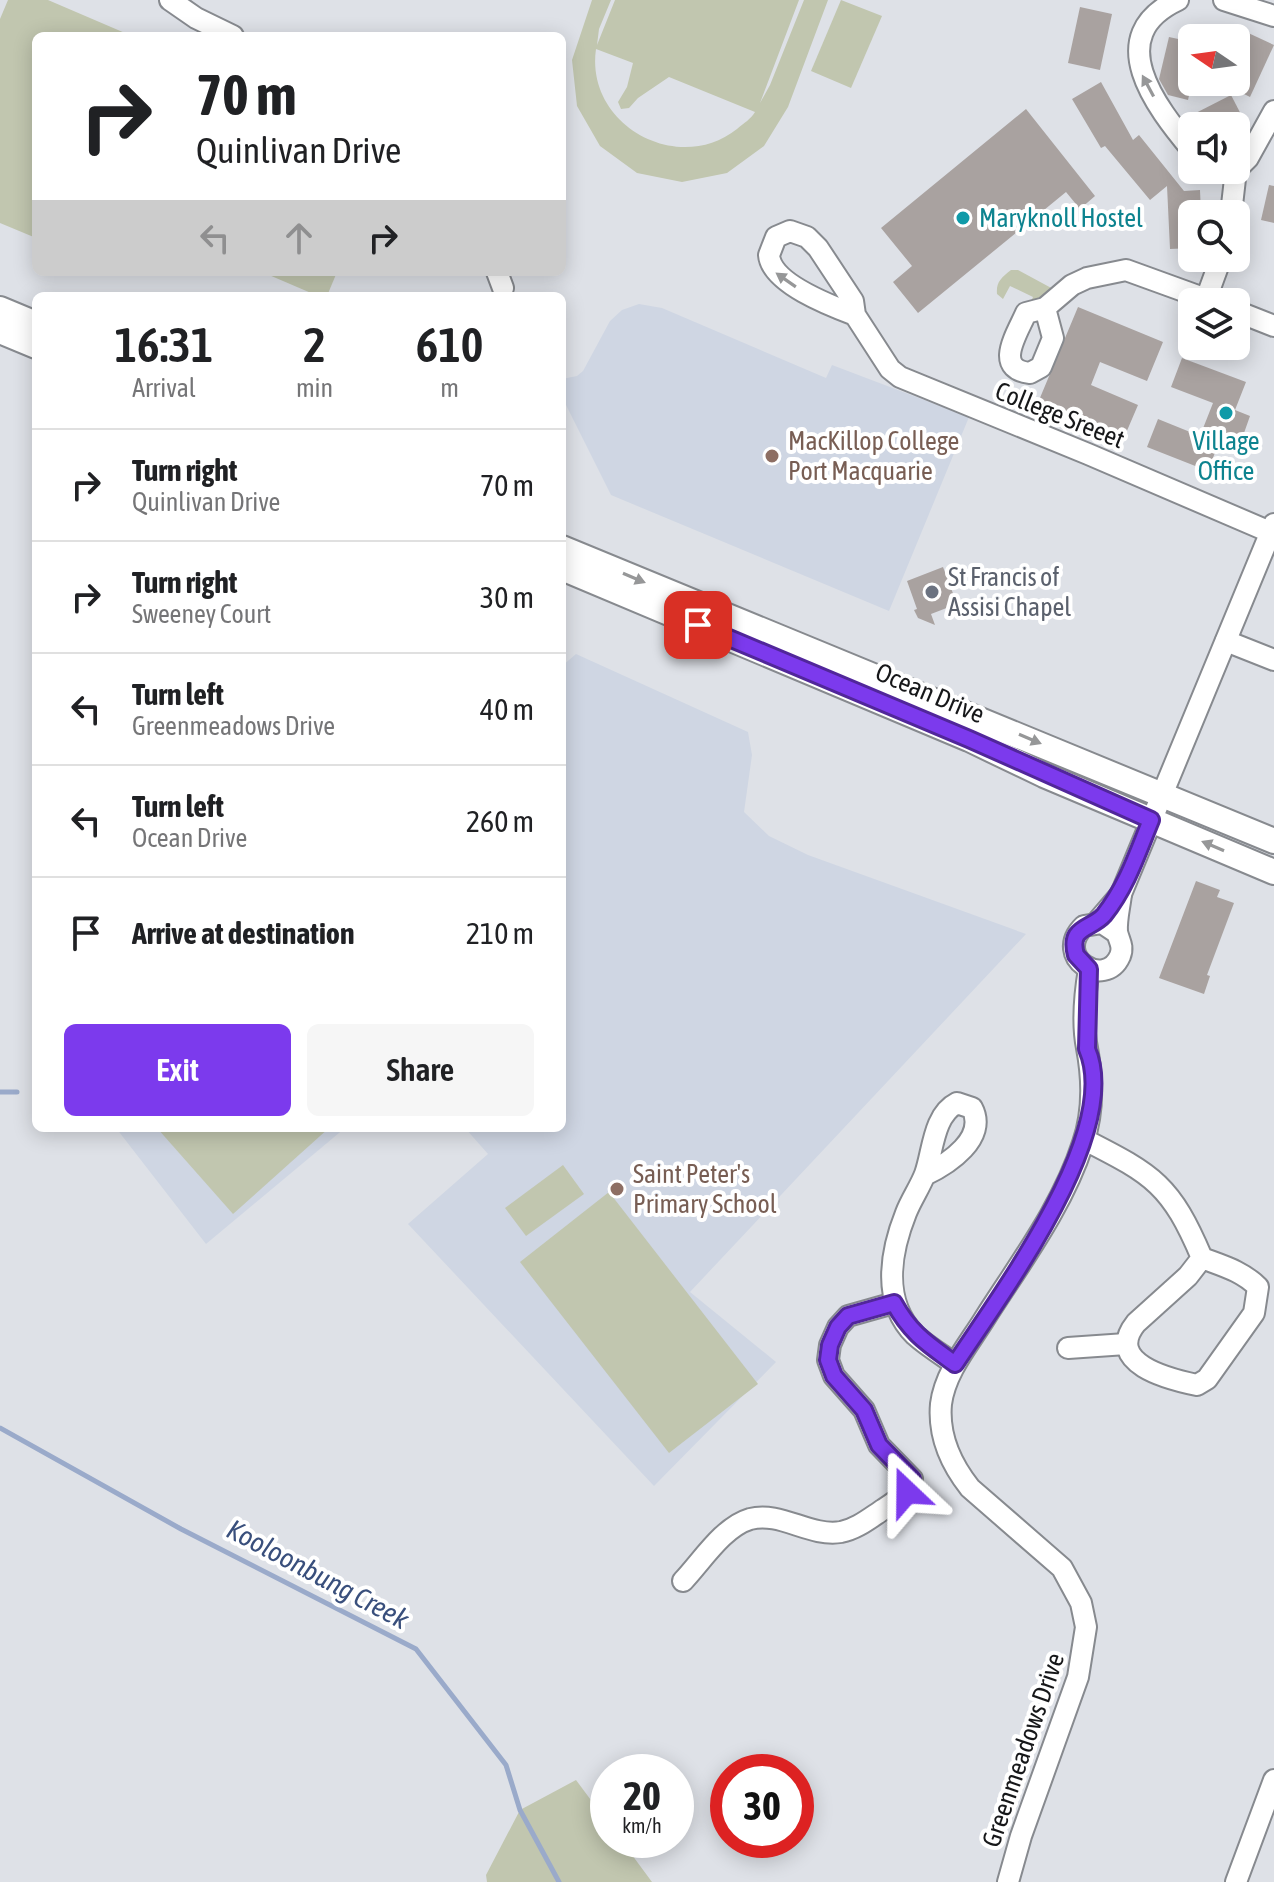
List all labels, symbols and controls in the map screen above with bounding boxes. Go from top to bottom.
north arrow [1178,24,1250,96]
map controls [1178,24,1250,360]
text: 70 m [196,63,297,127]
icon: right [64,64,168,168]
one-way arrow [1141,75,1155,97]
button: sound [1178,112,1250,184]
text: Quinlivan Drive [196,129,401,171]
button: search [1178,200,1250,272]
place label: Maryknoll Hostel [979,203,1143,233]
marker: Maryknoll Hostel [954,209,972,227]
icon: left [193,216,237,260]
icon: ahead [277,216,321,260]
icon: right [361,216,405,260]
one-way arrow [775,272,797,288]
button: layers [1178,288,1250,360]
text: 16:31 [115,317,213,372]
text: 2 [303,317,326,372]
text: 610 [416,317,483,372]
text: Arrival [132,373,196,403]
text: min [296,373,333,403]
text: m [440,373,459,403]
street label: College Sreeet [991,376,1129,454]
marker: Village Office [1217,404,1235,422]
place label: MacKillop College Port Macquarie [788,426,959,486]
place label: Village Office [1192,426,1260,486]
marker: MacKillop College Port Macquarie [763,447,781,465]
text: Turn right [132,453,238,487]
icon: right [64,463,108,507]
text: 70 m [480,468,534,502]
text: Quinlivan Drive [132,487,280,517]
place label: St Francis of Assisi Chapel [948,562,1071,622]
text: Turn right [132,565,238,599]
one-way arrow [622,572,646,585]
icon: right [64,575,108,619]
text: 30 m [480,580,534,614]
marker: St Francis of Assisi Chapel [923,583,941,601]
pin [664,591,732,659]
text: Sweeney Court [132,599,271,629]
icon: arrive [676,603,720,647]
street label: Ocean Drive [871,657,989,729]
text: Turn left [132,677,224,711]
icon: left [64,687,108,731]
text: 40 m [480,692,534,726]
text: Greenmeadows Drive [132,711,335,741]
one-way arrow [1018,733,1042,746]
text: Turn left [132,789,224,823]
icon: left [64,799,108,843]
text: 260 m [466,804,534,838]
text: Ocean Drive [132,823,247,853]
one-way arrow [1201,840,1225,853]
icon: arrive [64,911,108,955]
text: Arrive at destination [132,916,354,950]
text: 210 m [466,916,534,950]
button: Exit [64,1024,291,1116]
button: Share [307,1024,534,1116]
place label: Saint Peter's Primary School [633,1159,777,1219]
marker: Saint Peter's Primary School [608,1180,626,1198]
position arrow [865,1450,949,1534]
water label: Kooloonbung Creek [222,1513,415,1636]
street label: Greenmeadows Drive [976,1649,1070,1851]
speed limit sign: 30 [710,1754,814,1858]
text: 20 [623,1773,661,1818]
text: km/h [622,1814,662,1837]

